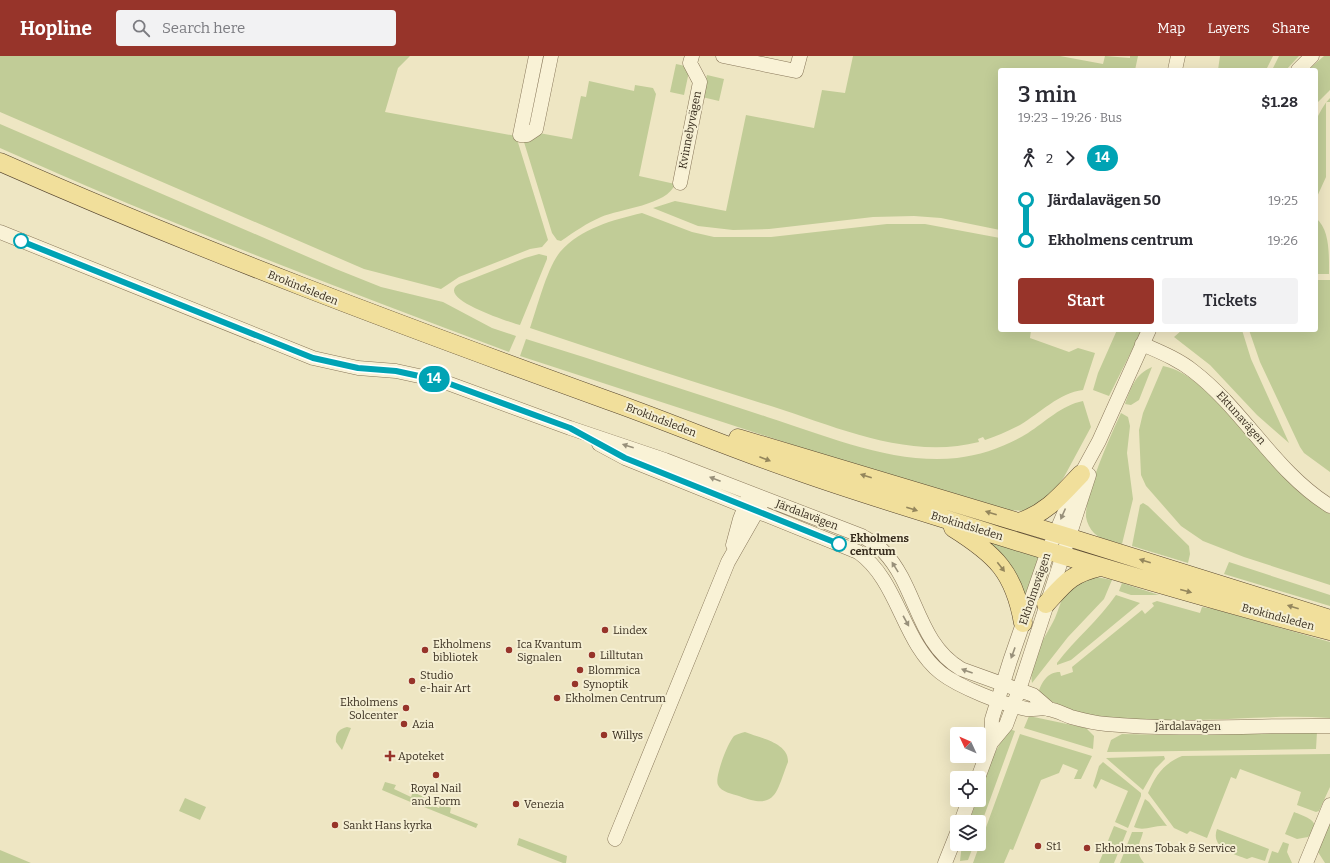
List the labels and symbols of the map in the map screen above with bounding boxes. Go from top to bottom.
street label: Kvinnebyvägen [676,90,704,170]
unlabelled marker [13,233,29,249]
street label: Brokindsleden [266,268,340,308]
line badge: 14 [416,366,452,392]
street label: Ektunavägen [1214,389,1268,447]
street label: Brokindsleden [624,401,698,439]
one-way arrow [622,443,634,449]
one-way arrow [760,457,772,463]
one-way arrow [860,472,872,478]
one-way arrow [708,476,720,482]
street label: Järdalavägen [773,497,840,533]
one-way arrow [906,507,918,513]
one-way arrow [1060,508,1066,520]
street label: Brokindsleden [929,509,1005,543]
one-way arrow [985,510,997,516]
place label: Ekholmens centrum [850,532,909,558]
marker: Ekholmens centrum [831,536,847,552]
street label: Ekholmsvägen [1017,551,1053,627]
one-way arrow [1139,557,1151,563]
one-way arrow [997,561,1005,572]
one-way arrow [891,562,899,572]
one-way arrow [1180,588,1192,594]
street label: Brokindsleden [1240,601,1316,633]
one-way arrow [1287,604,1299,610]
one-way arrow [902,615,909,627]
place label: Lindex [613,624,647,637]
marker: Lindex [600,625,610,635]
place label: Ekholmens bibliotek [433,638,491,664]
place label: Ica Kvantum Signalen [517,638,582,664]
marker: Ekholmens bibliotek [420,645,430,655]
marker: Ica Kvantum Signalen [504,645,514,655]
one-way arrow [1009,648,1015,660]
place label: Lilltutan [600,649,643,662]
marker: Lilltutan [587,650,597,660]
place label: Blommica [588,664,640,677]
marker: Blommica [575,665,585,675]
one-way arrow [960,667,972,673]
place label: Studio e-hair Art [420,669,471,695]
marker: Studio e-hair Art [407,676,417,686]
place label: Synoptik [583,678,629,691]
marker: Synoptik [570,679,580,689]
place label: Ekholmen Centrum [565,692,666,705]
marker: Ekholmen Centrum [552,693,562,703]
place label: Ekholmens Solcenter [340,696,398,722]
marker: Ekholmens Solcenter [401,703,411,713]
place label: Azia [412,718,434,731]
marker: Azia [399,719,409,729]
street label: Järdalavägen [1154,720,1221,733]
north arrow [950,727,986,763]
place label: Willys [612,729,643,742]
marker: Willys [599,730,609,740]
place label: Apoteket [398,750,444,763]
marker: Apoteket [385,751,395,761]
marker: Royal Nail and Form [431,770,441,780]
place label: Royal Nail and Form [410,782,462,808]
place label: Venezia [524,798,564,811]
marker: Venezia [511,799,521,809]
place label: Sankt Hans kyrka [343,819,432,832]
marker: Sankt Hans kyrka [330,820,340,830]
place label: St1 [1046,840,1061,853]
marker: St1 [1033,841,1043,851]
place label: Ekholmens Tobak & Service [1095,842,1236,855]
marker: Ekholmens Tobak & Service [1082,843,1092,853]

